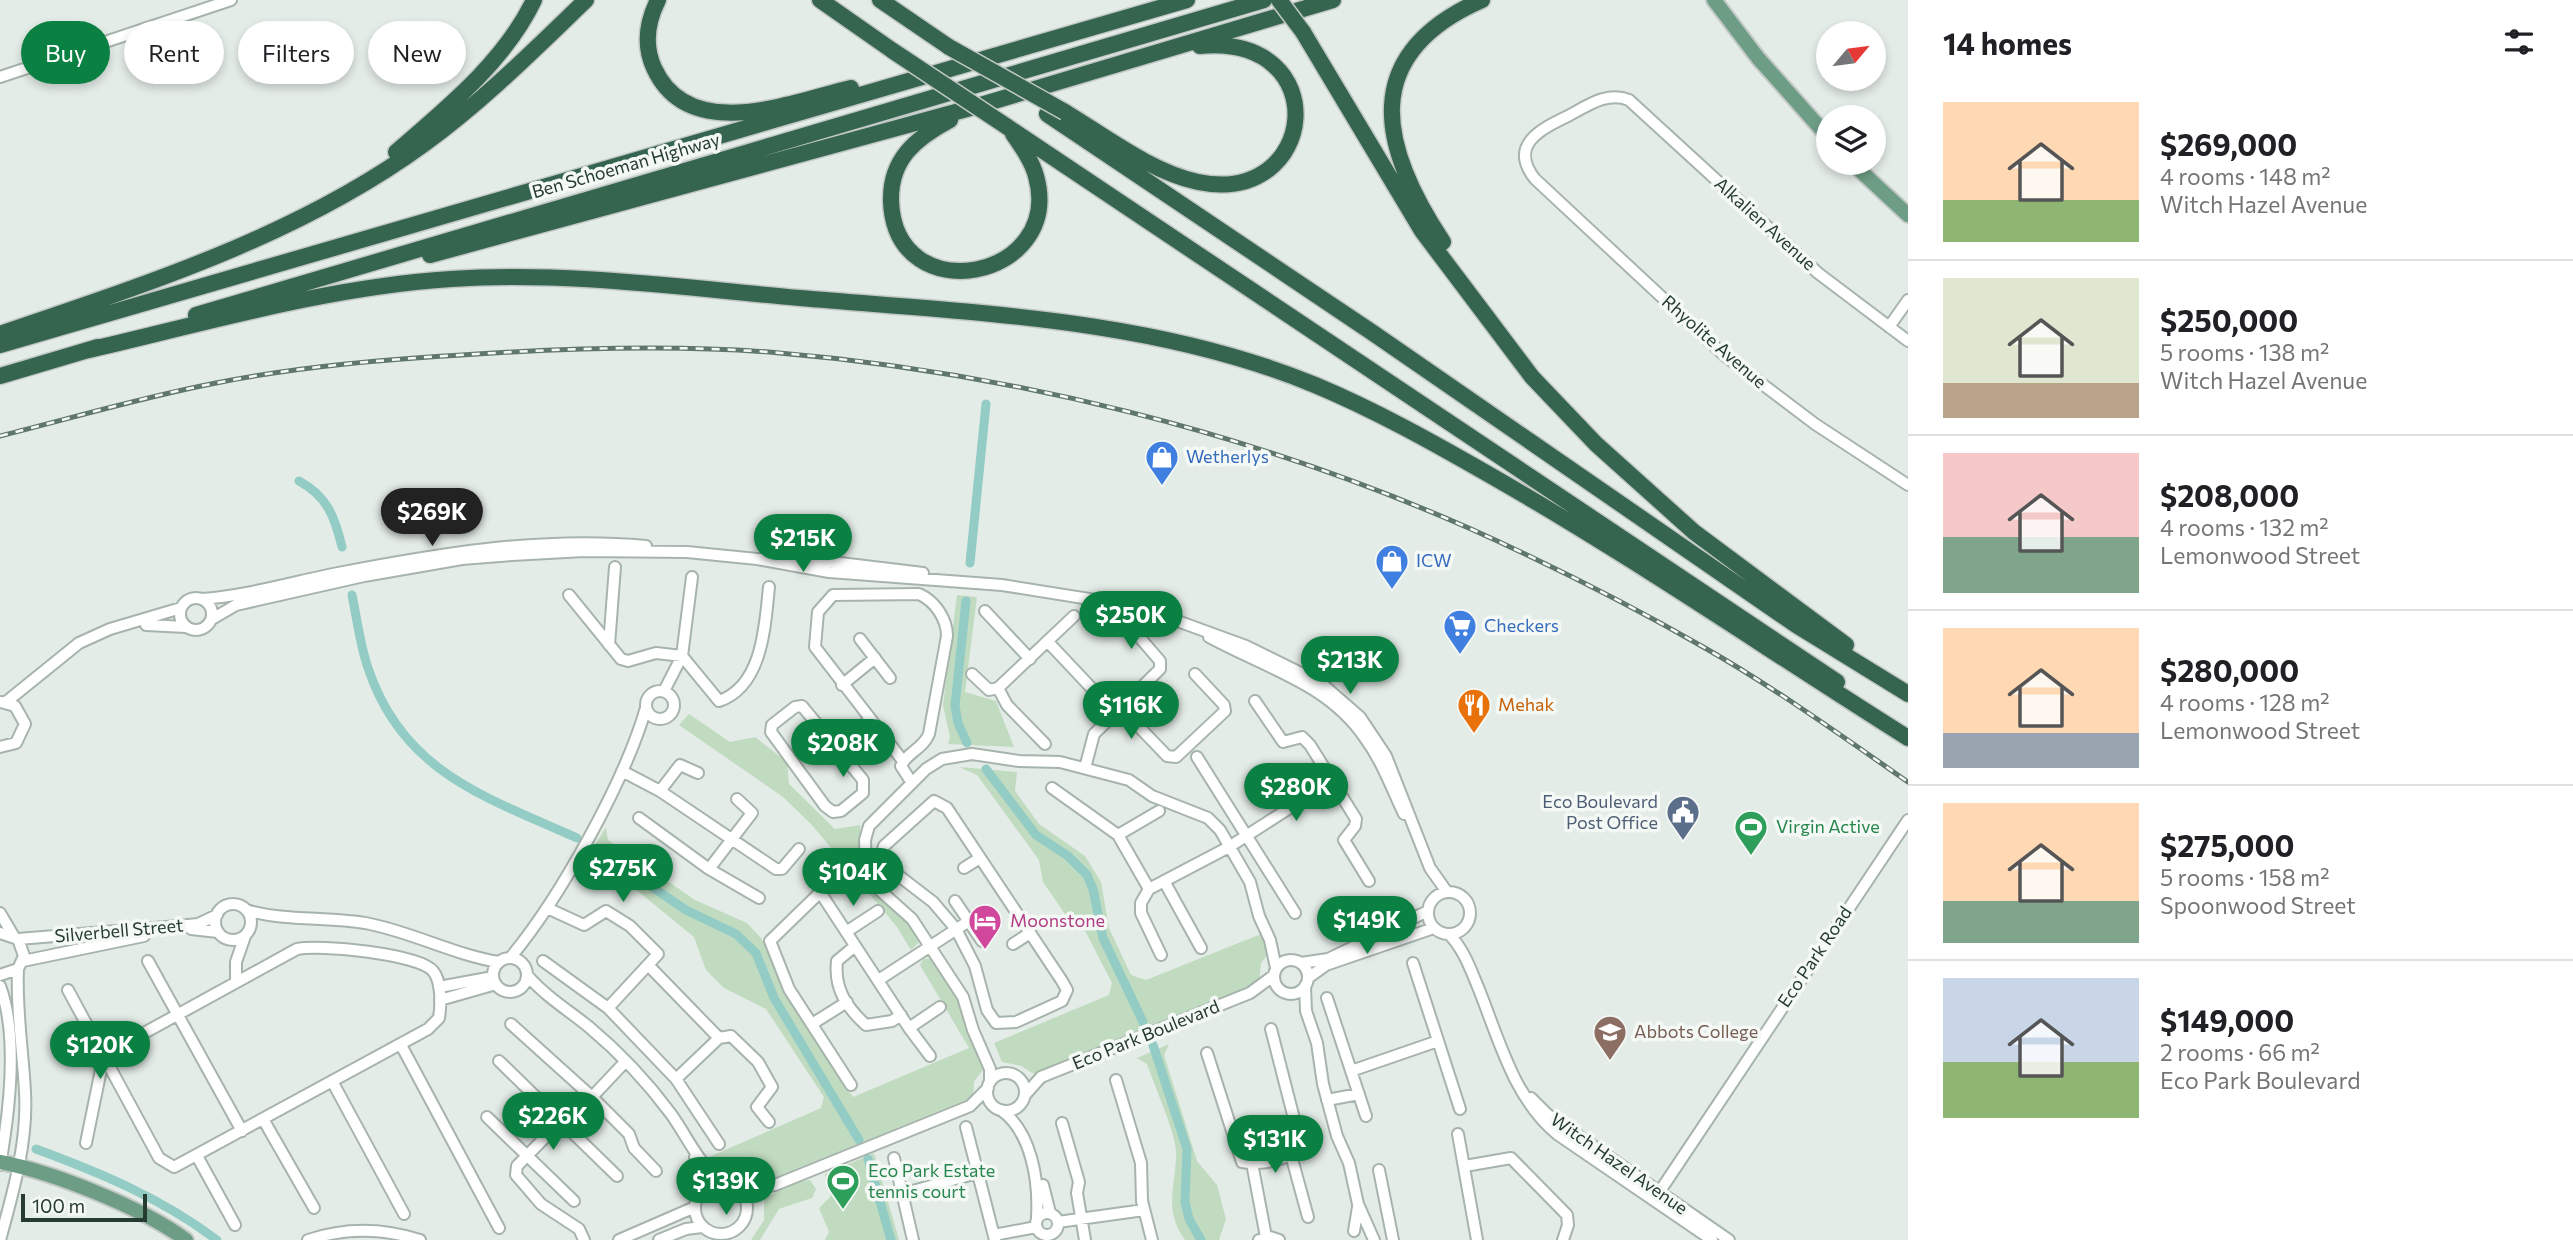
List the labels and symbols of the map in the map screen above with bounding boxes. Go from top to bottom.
north arrow [1816,21,1886,91]
street label: Ben Schoeman Highway [529,128,722,202]
street label: Alkalien Avenue [1711,172,1821,274]
street label: Rhyolite Avenue [1658,290,1771,393]
shop icon: Wetherlys [1143,438,1181,487]
place label: Wetherlys [1186,445,1269,467]
pin: $269K [383,489,481,548]
pin: $215K [754,514,852,574]
shop icon: ICW [1373,542,1411,591]
place label: ICW [1416,549,1452,571]
pin: $250K [1082,592,1180,651]
supermarket icon: Checkers [1441,607,1479,656]
place label: Checkers [1484,614,1559,636]
pin: $213K [1301,636,1399,696]
pin: $116K [1082,682,1180,741]
restaurant icon: Mehak [1455,686,1493,735]
place label: Mehak [1498,693,1554,715]
pin: $208K [794,720,892,779]
pin: $280K [1247,764,1345,823]
place label: Eco Boulevard Post Office [1542,790,1658,833]
public building icon: Eco Boulevard Post Office [1664,793,1702,842]
sports icon: Virgin Active [1732,808,1770,857]
place label: Virgin Active [1776,815,1880,837]
pin: $275K [574,844,672,904]
pin: $104K [804,848,902,908]
pin: $149K [1318,897,1416,956]
hotel icon: Moonstone [966,902,1004,951]
street label: Eco Park Road [1772,902,1856,1011]
place label: Moonstone [1010,909,1105,931]
street label: Silverbell Street [54,913,184,947]
street label: Eco Park Boulevard [1069,994,1222,1074]
school or university icon: Abbots College [1591,1013,1629,1062]
place label: Abbots College [1634,1020,1758,1042]
pin: $120K [51,1021,149,1081]
pin: $226K [504,1092,602,1152]
street label: Witch Hazel Avenue [1547,1108,1692,1219]
pin: $131K [1226,1116,1324,1175]
pin: $139K [677,1158,775,1217]
place label: Eco Park Estate tennis court [868,1159,995,1202]
sports icon: Eco Park Estate tennis court [824,1162,862,1211]
scale bar [21,1191,147,1223]

